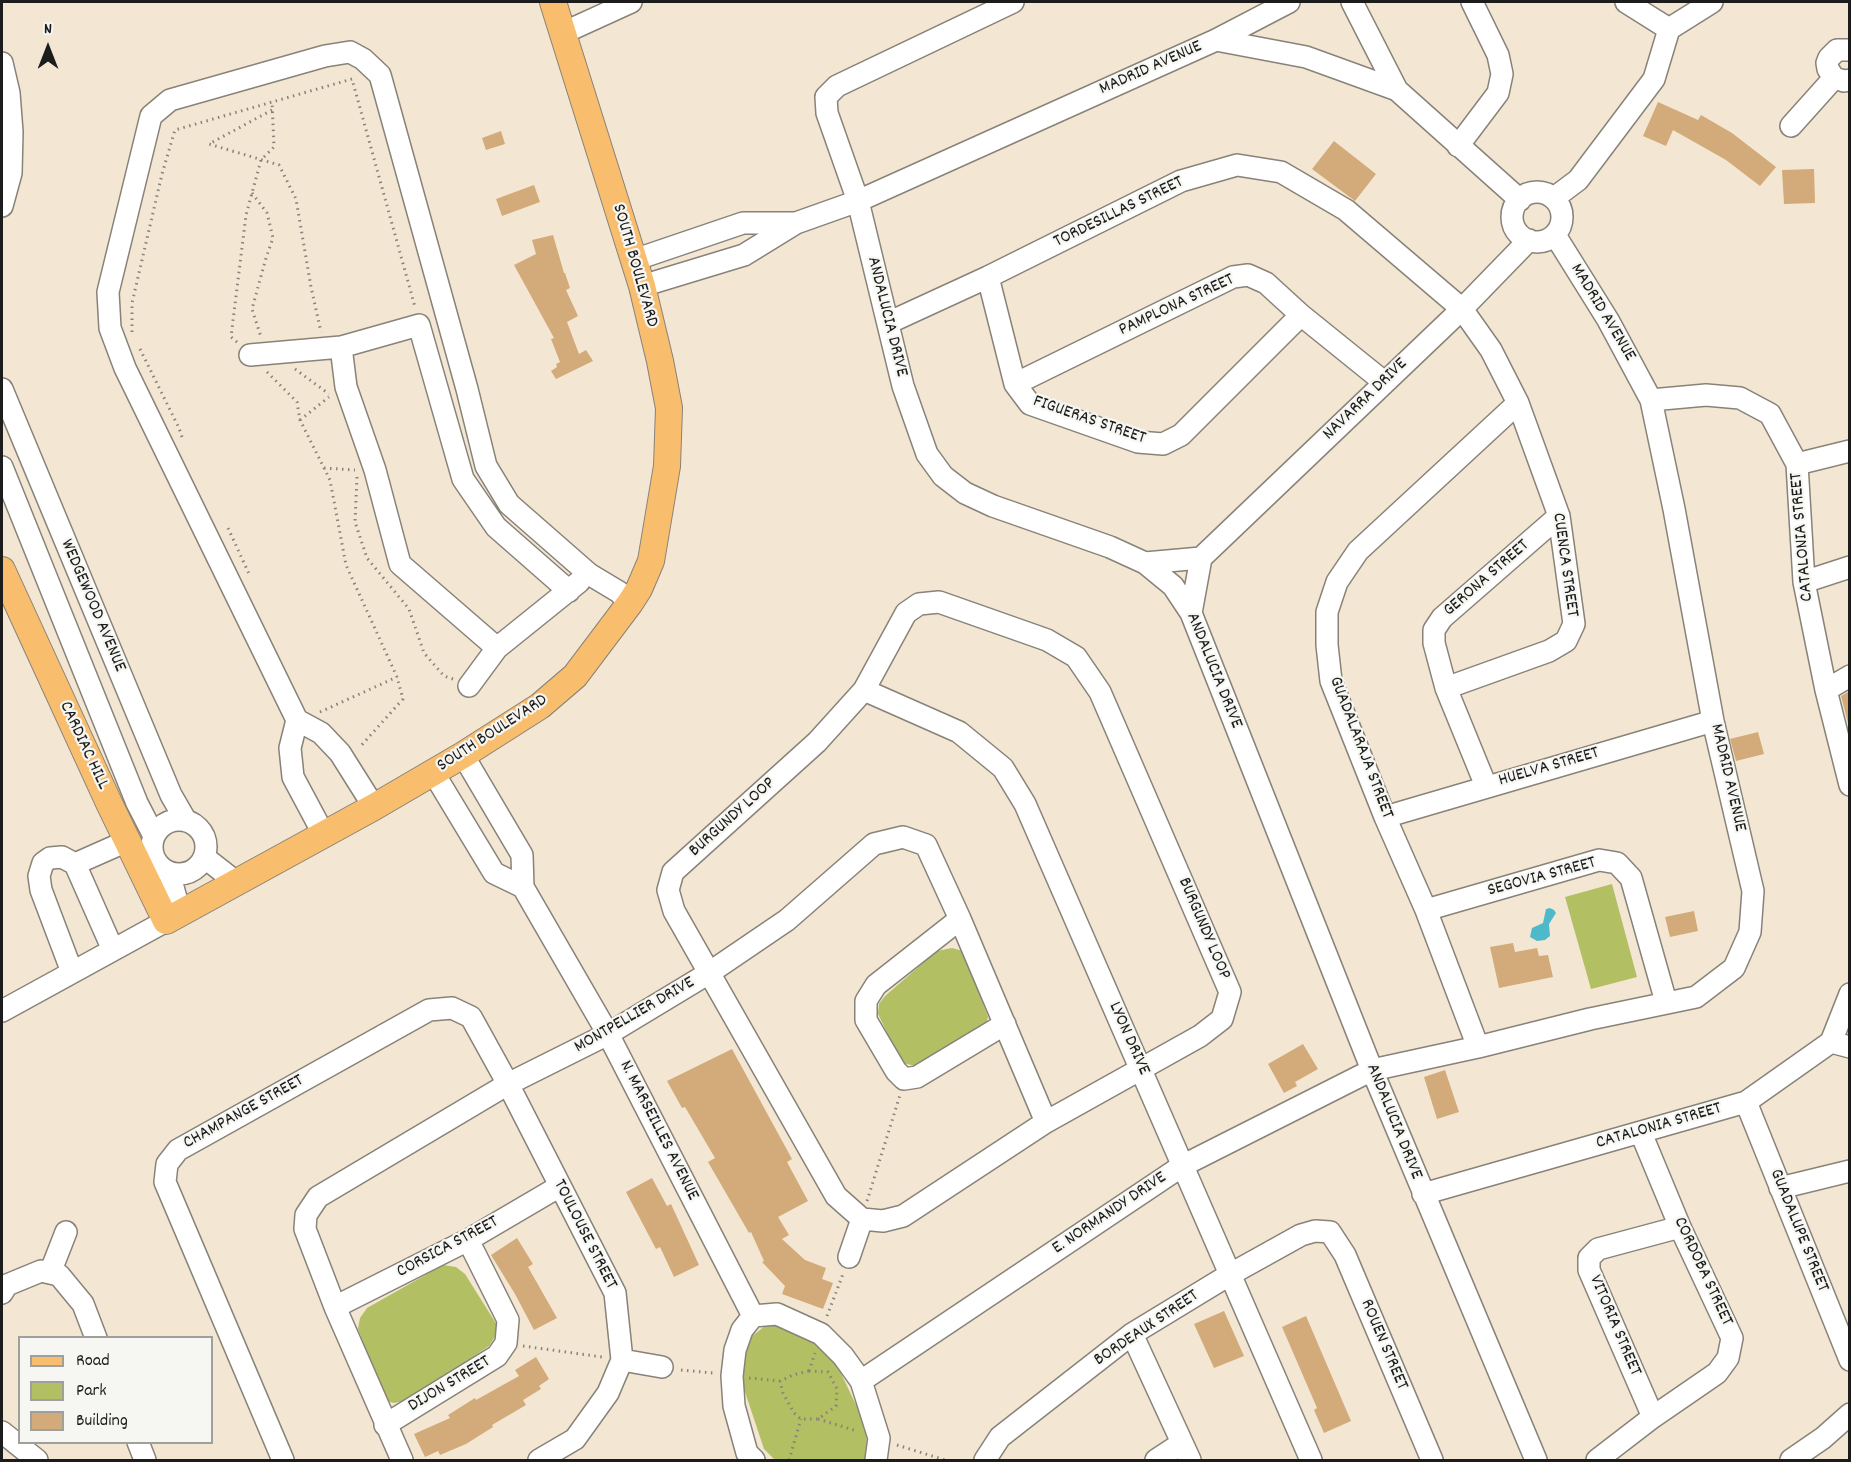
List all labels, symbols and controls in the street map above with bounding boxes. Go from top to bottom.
north arrow [18,18,78,78]
text: N [44,18,52,41]
street label: MADRID AVENUE [1096,37,1206,101]
street label: TORDESILLAS STREET [1051,172,1187,254]
street label: SOUTH BOULEVARD [606,202,662,330]
street label: ANDALUCIA DRIVE [861,255,911,379]
street label: MADRID AVENUE [1564,260,1640,366]
street label: PAMPLONA STREET [1116,270,1238,342]
street label: NAVARRA DRIVE [1319,354,1413,446]
street label: FIGUERAS STREET [1030,392,1148,450]
street label: CATALONIA STREET [1787,472,1819,602]
street label: CUENCA STREET [1546,512,1582,618]
street label: WEDGEWOOD AVENUE [54,536,130,676]
street label: GERONA STREET [1440,536,1534,622]
street label: ANDALUCIA DRIVE [1180,610,1246,732]
street label: GUADALARAJA STREET [1323,674,1397,822]
street label: SOUTH BOULEVARD [434,690,552,778]
street label: CARDIAC HILL [53,699,113,793]
street label: MADRID AVENUE [1704,722,1750,834]
street label: HUELVA STREET [1496,743,1602,793]
street label: BURGUNDY LOOP [685,774,781,862]
street label: SEGOVIA STREET [1486,853,1598,903]
street label: BURGUNDY LOOP [1172,875,1234,983]
street label: MONTPELLIER DRIVE [571,973,699,1059]
street label: LYON DRIVE [1102,999,1154,1079]
street label: N. MARSEILLES AVENUE [613,1057,703,1205]
street label: ANDALUCIA DRIVE [1360,1061,1426,1183]
street label: CHAMPANGE STREET [180,1071,308,1155]
street label: CATALONIA STREET [1594,1099,1724,1155]
street label: GUADALUPE STREET [1764,1166,1832,1296]
street label: E. NORMANDY DRIVE [1049,1168,1171,1260]
street label: TOULOUSE STREET [547,1177,621,1293]
street label: CORSICA STREET [394,1212,502,1284]
street label: CORDOBA STREET [1667,1214,1737,1330]
street label: VITORIA STREET [1583,1272,1645,1380]
street label: BORDEAUX STREET [1091,1286,1203,1372]
street label: ROUEN STREET [1354,1296,1412,1394]
legend [18,1336,213,1444]
text: Road [76,1349,110,1374]
street label: DIJON STREET [405,1352,495,1418]
text: Park [76,1379,107,1404]
text: Building [76,1409,128,1434]

